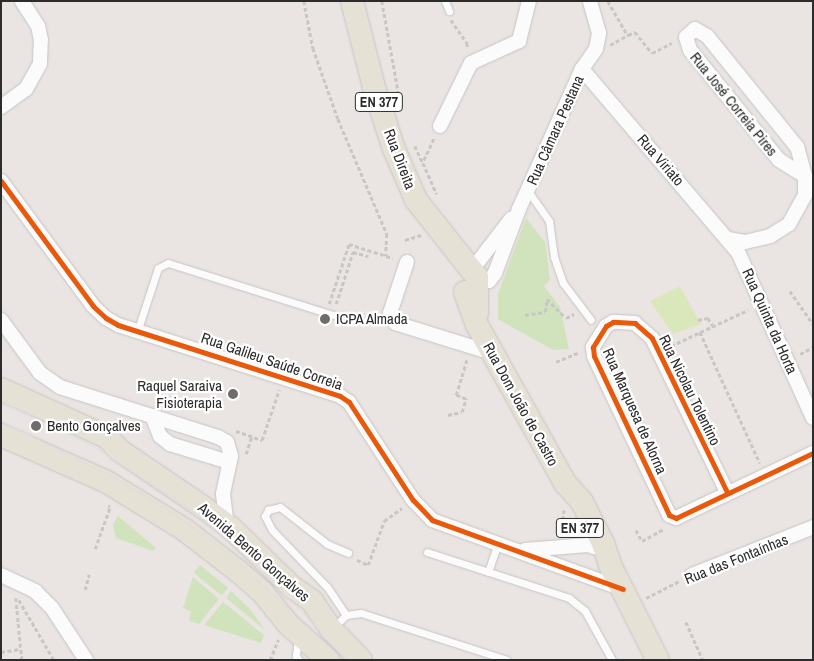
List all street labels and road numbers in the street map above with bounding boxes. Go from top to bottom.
street label: Rua José Correia Pires [687,48,781,160]
street label: Rua Câmara Pestana [523,72,587,188]
road number: EN 377 [354,90,404,114]
street label: Rua Direita [380,126,420,192]
street label: Rua Viriato [634,131,688,189]
street label: Rua Quinta da Horta [739,265,801,377]
street label: Rua Galileu Saúde Correia [199,328,345,394]
street label: Rua Nicolau Tolentino [655,332,725,448]
street label: Rua Dom João de Castro [479,339,563,469]
street label: Rua Marquesa de Alorna [599,345,671,477]
street label: Avenida Bento Gonçalves [195,499,313,605]
road number: EN 377 [555,516,605,540]
street label: Rua das Fontaínhas [682,530,790,588]

